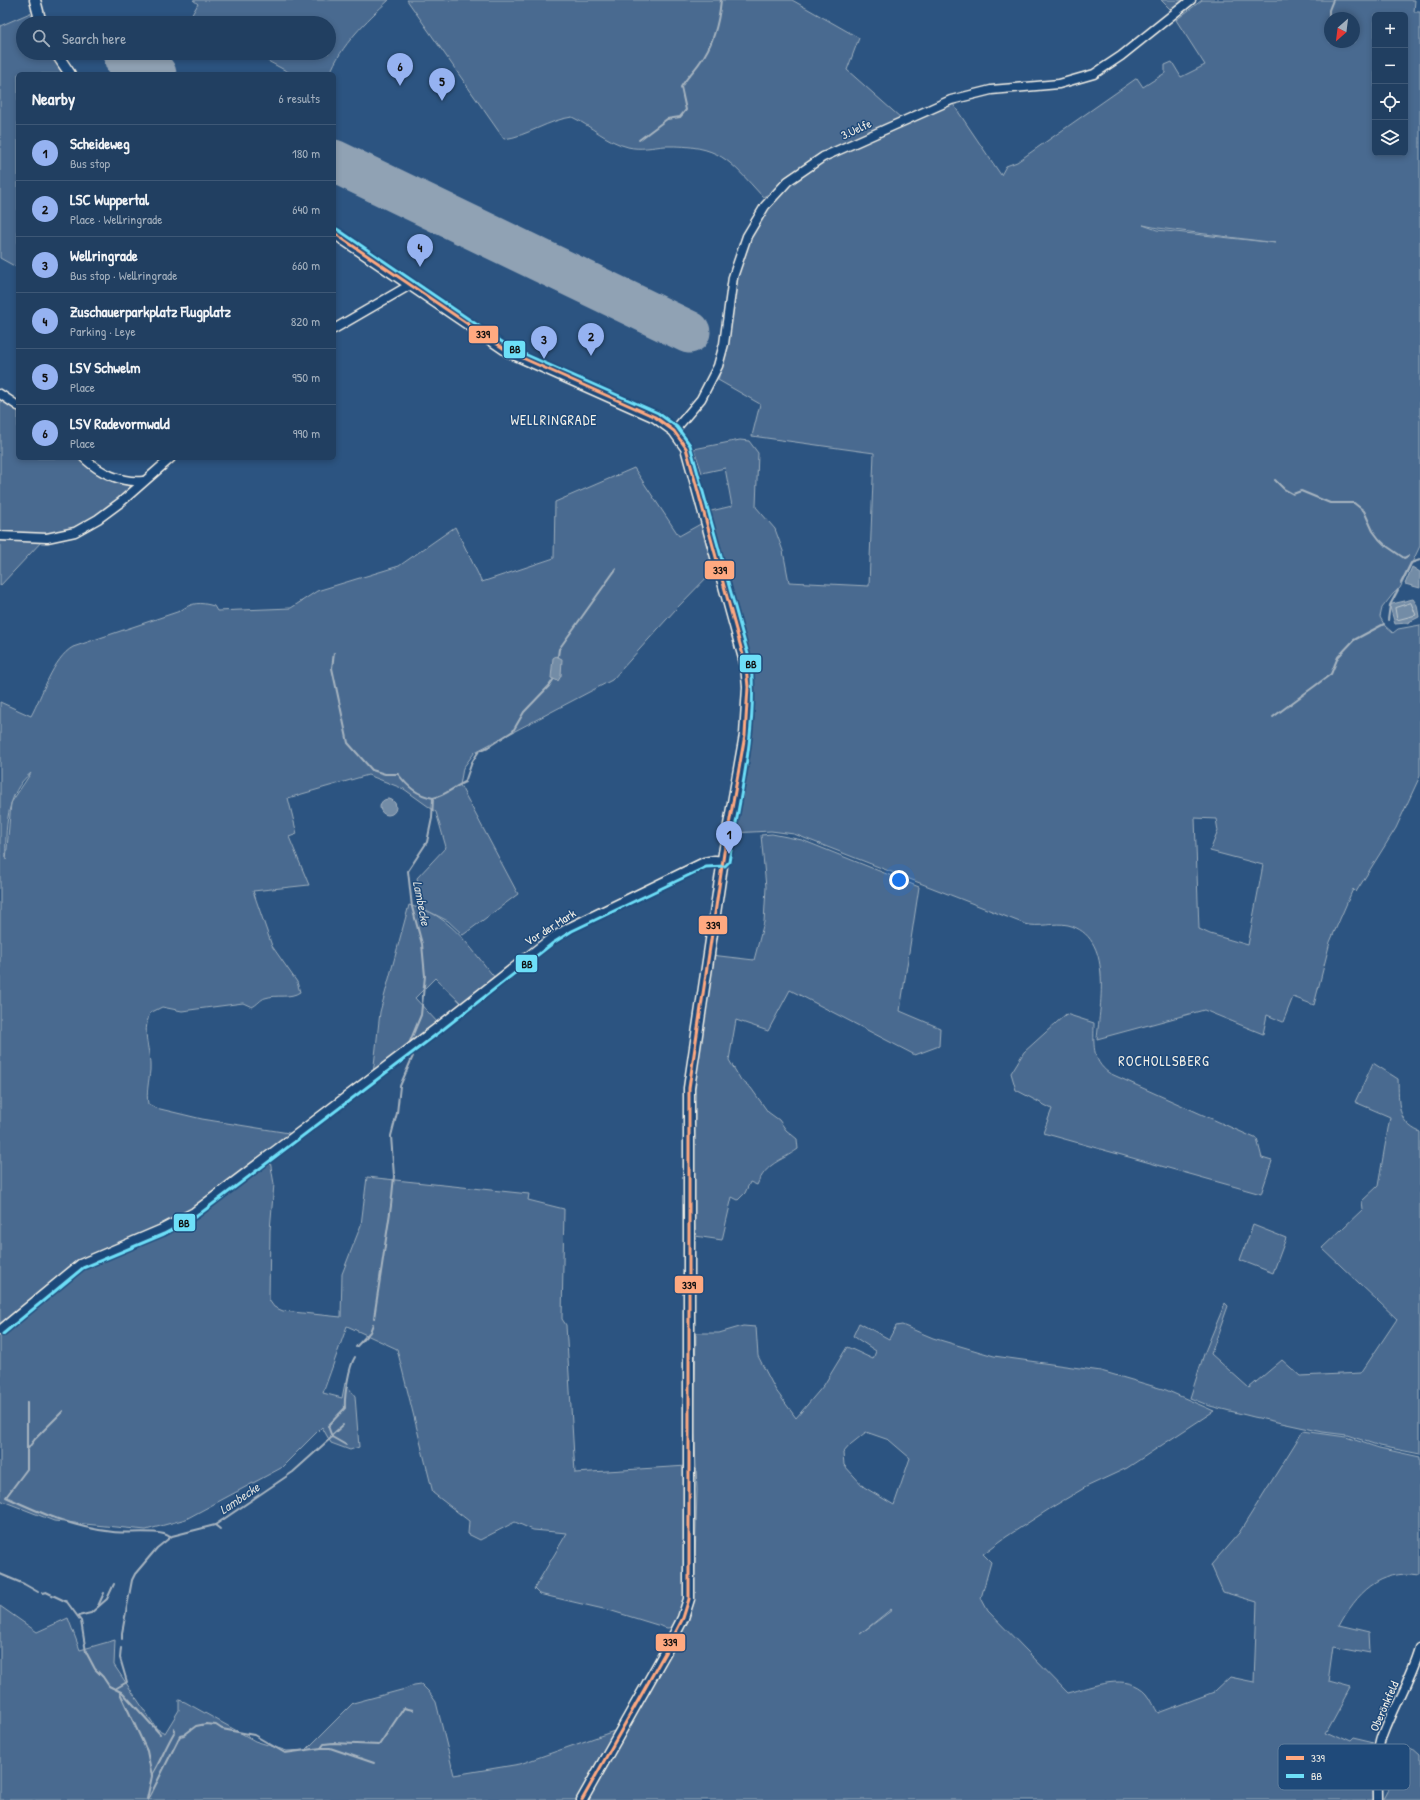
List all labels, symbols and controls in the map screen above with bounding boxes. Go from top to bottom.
north arrow [1324,12,1360,48]
map controls [1372,12,1408,156]
button: + [1372,12,1408,48]
search box [16,16,336,60]
icon: search [30,27,52,49]
text: Search here [62,28,126,49]
button: − [1372,48,1408,84]
pin: 6 [387,53,413,86]
pin: 5 [429,68,455,101]
button: locate [1372,84,1408,120]
text: Nearby [32,87,75,110]
text: 6 results [279,89,320,107]
street label: 3.Uelfe [838,115,874,143]
button: layers [1372,120,1408,156]
text: Scheideweg [70,133,130,154]
text: 1 [43,144,47,162]
text: 180 m [292,144,320,162]
text: Bus stop [70,154,110,172]
text: LSC Wuppertal [70,189,149,210]
text: 2 [42,200,48,218]
text: 640 m [292,200,320,218]
text: Place · Wellringrade [70,210,162,228]
pin: 4 [407,234,433,267]
text: Wellringrade [70,245,138,266]
text: 3 [42,256,48,274]
text: 660 m [292,256,320,274]
text: Bus stop · Wellringrade [70,266,177,284]
text: Zuschauerparkplatz Flugplatz [70,301,231,322]
text: 4 [43,312,47,330]
text: 820 m [291,312,320,330]
text: Parking · Leye [70,322,136,340]
pin: 2 [578,323,604,356]
line badge: 339 [468,325,499,344]
pin: 3 [531,326,557,359]
text: 339 [476,327,490,341]
line badge: BB [503,340,526,359]
text: BB [509,342,521,356]
text: LSV Schwelm [70,357,140,378]
text: 5 [42,368,48,386]
text: 950 m [292,368,320,386]
text: Place [70,378,95,396]
district label: WELLRINGRADE [510,410,598,429]
text: LSV Radevormwald [70,413,170,434]
text: 6 [42,424,48,442]
text: 990 m [293,424,320,442]
text: Place [70,434,95,452]
line badge: 339 [704,560,735,580]
text: 339 [713,563,727,577]
line badge: BB [739,654,762,673]
text: BB [745,657,757,671]
pin: 1 [716,821,742,854]
your location [889,870,909,890]
water label: Lambecke [409,879,435,928]
street label: Vor der Mark [521,905,579,949]
line badge: 339 [698,915,728,935]
text: 339 [706,918,720,932]
line badge: BB [515,954,538,973]
text: BB [521,957,533,971]
district label: ROCHOLLSBERG [1118,1051,1210,1070]
line badge: BB [173,1213,196,1232]
text: BB [178,1216,190,1230]
line badge: 339 [674,1275,704,1294]
text: 339 [682,1278,696,1292]
water label: Lambecke [215,1478,263,1518]
line badge: 339 [655,1633,686,1652]
text: 339 [663,1635,677,1649]
street label: Oberönkfeld [1365,1678,1403,1734]
legend [1278,1744,1410,1790]
text: 339 [1311,1751,1325,1765]
text: BB [1311,1769,1323,1783]

